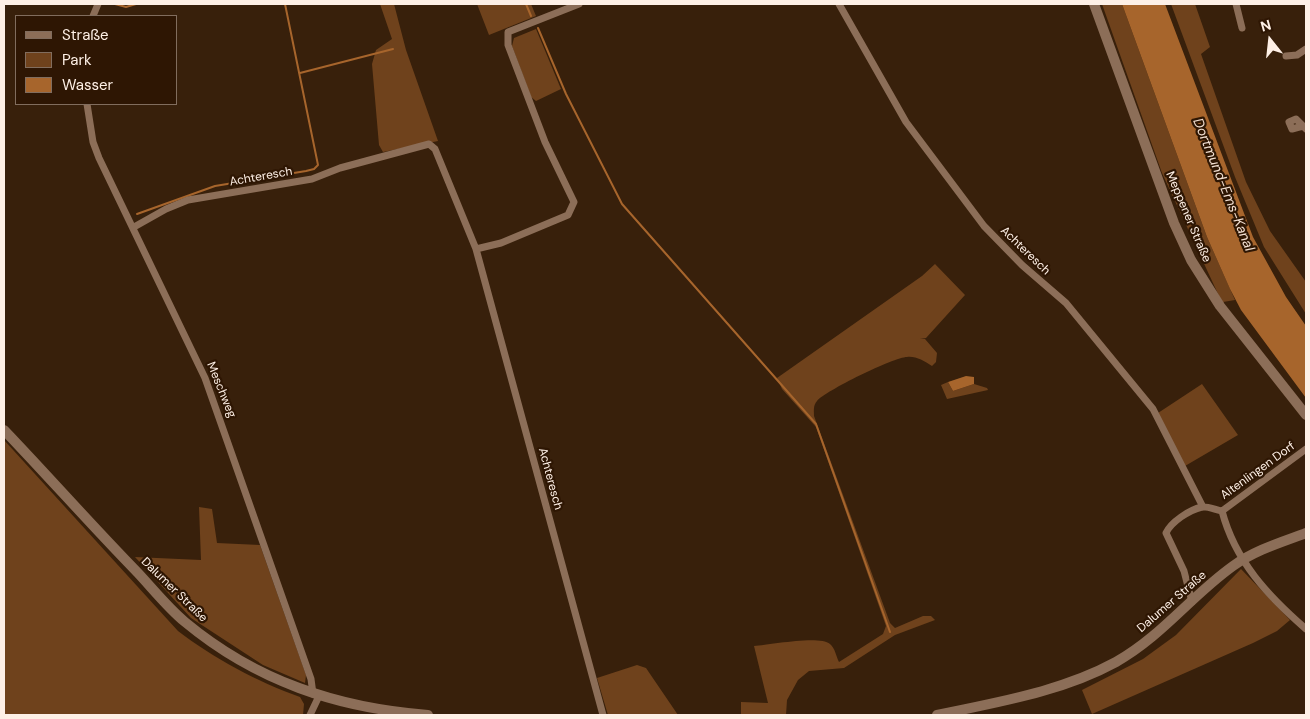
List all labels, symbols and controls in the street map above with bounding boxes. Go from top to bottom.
legend [15,15,178,105]
north arrow [1245,15,1295,65]
text: N [1258,16,1273,36]
text: Straße [62,25,109,45]
text: Park [62,50,92,70]
text: Wasser [62,75,113,95]
water label: Dortmund-Ems-Kanal [1189,116,1257,254]
street label: Achteresch [228,164,294,190]
street label: Meppener Straße [1162,169,1214,265]
street label: Achteresch [997,224,1053,278]
street label: Meschweg [203,360,239,420]
street label: Altenlingen Dorf [1218,439,1298,503]
street label: Achteresch [535,446,565,512]
street label: Dalumer Straße [138,555,210,625]
street label: Dalumer Straße [1135,568,1209,636]

